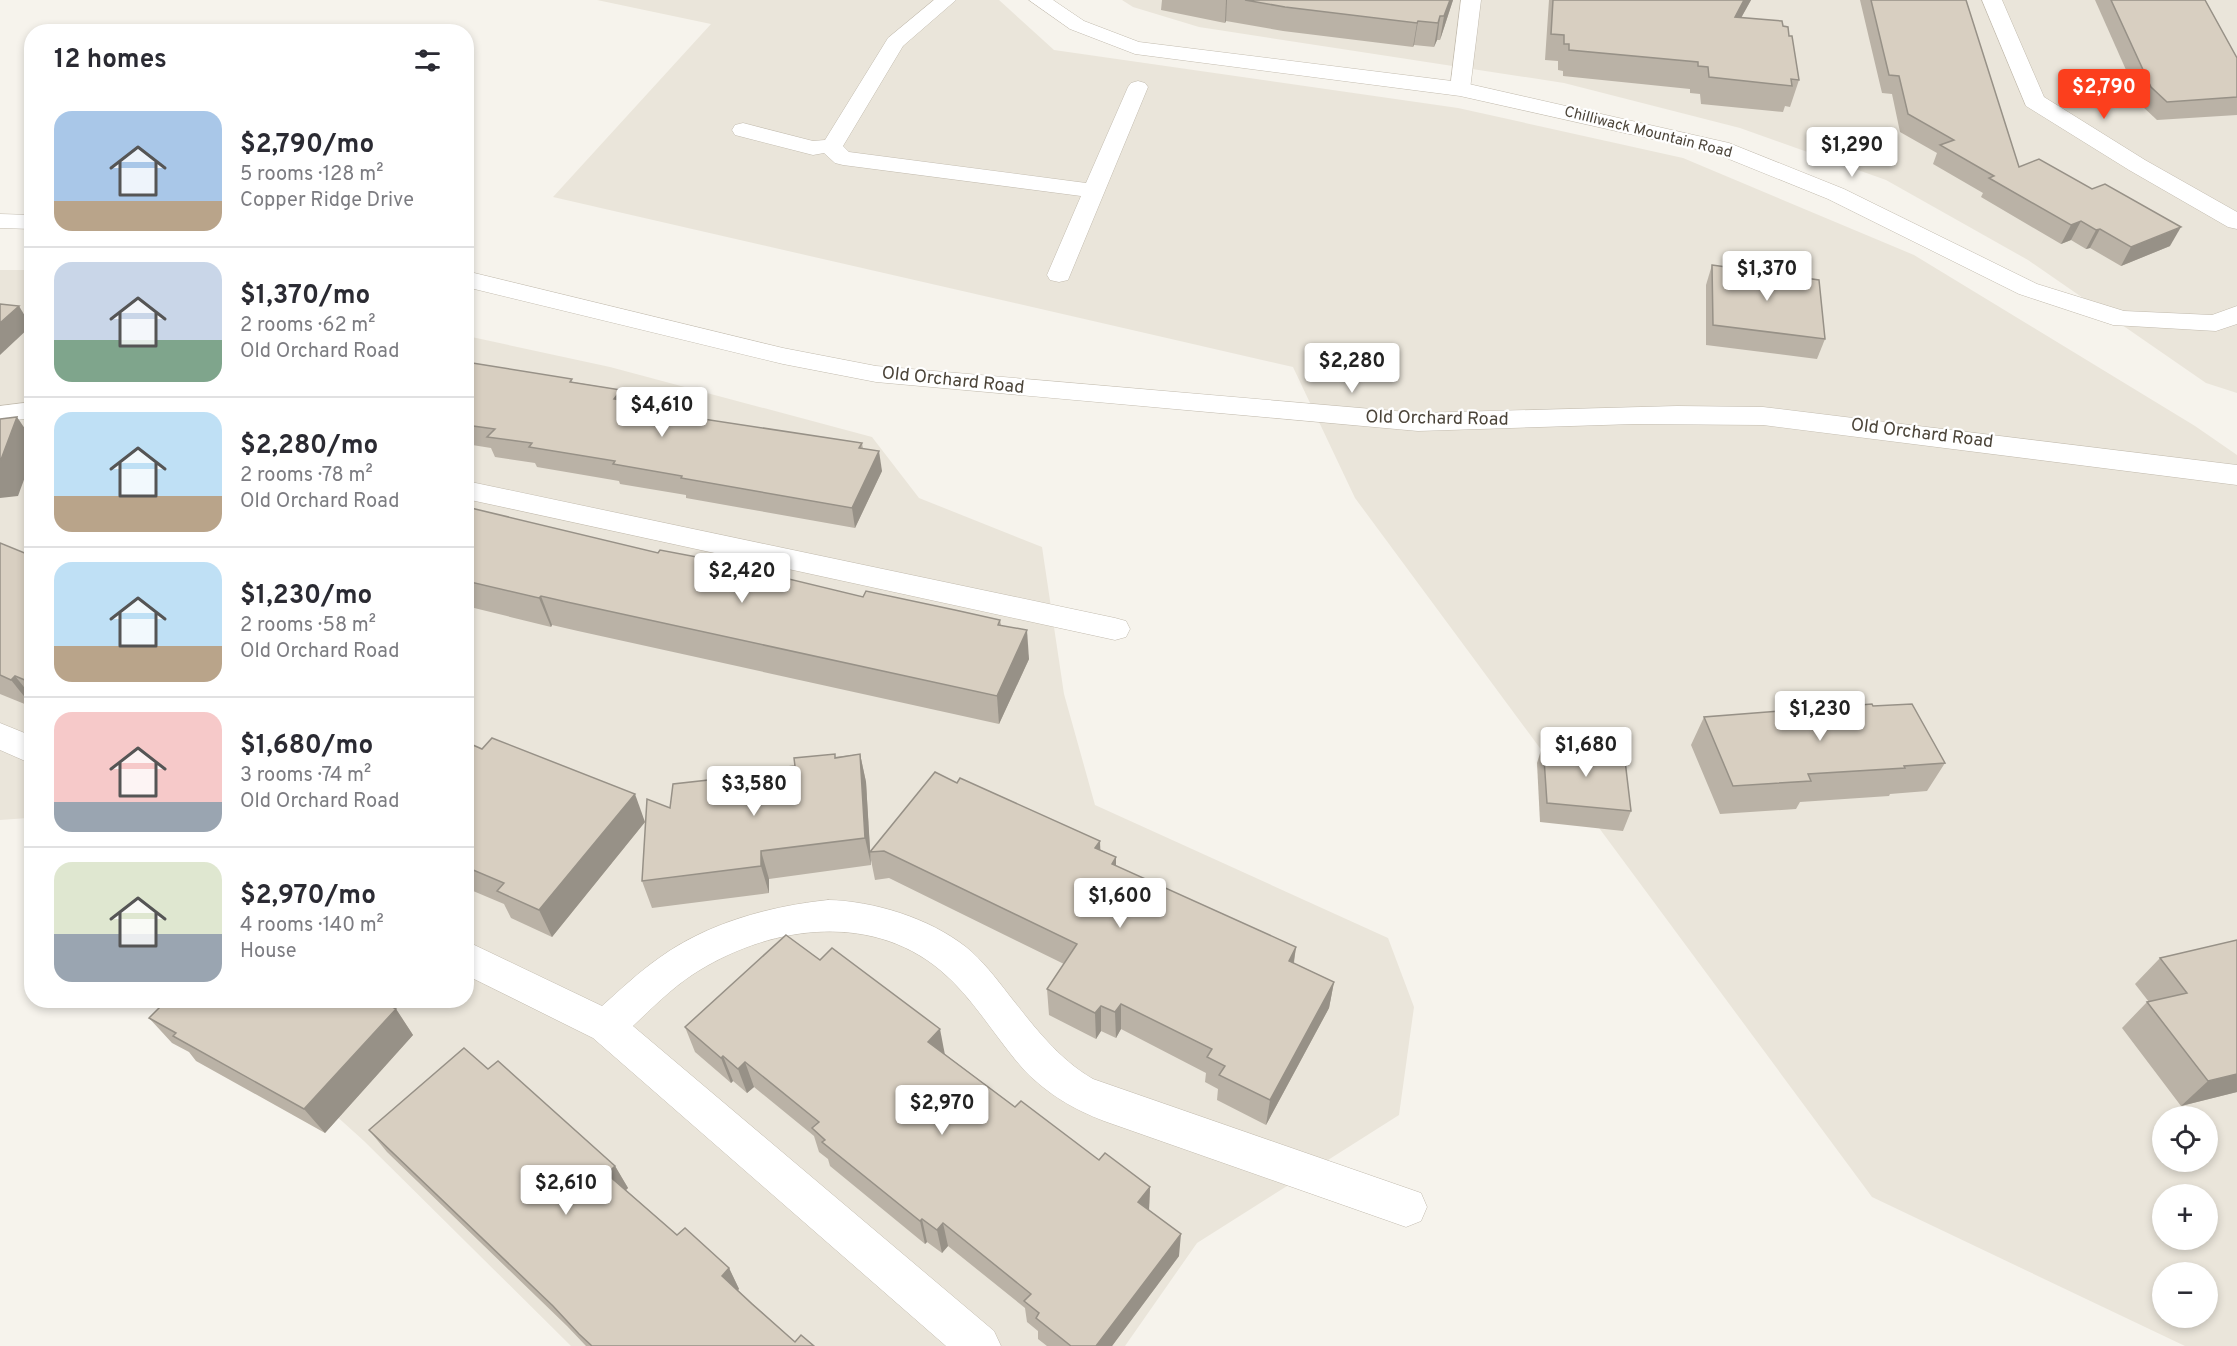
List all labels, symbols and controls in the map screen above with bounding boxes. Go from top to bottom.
text: 12 homes [54,44,167,77]
icon: filters [411,44,444,77]
pin: $2,790 [2055,69,2153,120]
text: $2,790 [2072,75,2136,101]
street label: Chilliwack Mountain Road [1562,103,1734,163]
pin: $1,290 [1803,127,1901,178]
text: $2,790/mo [240,129,374,162]
text: $1,290 [1821,133,1884,159]
icon: home [102,135,174,207]
text: 5 rooms · 128 m² [240,162,383,188]
text: Copper Ridge Drive [240,188,414,214]
pin: $1,370 [1718,251,1816,302]
text: $1,370 [1737,257,1797,283]
text: $1,370/mo [240,280,370,313]
icon: home [102,286,174,358]
text: 2 rooms · 62 m² [240,313,376,339]
text: Old Orchard Road [240,339,399,365]
pin: $2,280 [1303,343,1401,394]
text: $2,280 [1319,349,1385,375]
street label: Old Orchard Road [880,362,1026,400]
pin: $4,610 [613,387,711,438]
text: $4,610 [630,393,694,419]
street label: Old Orchard Road [1365,406,1509,432]
street label: Old Orchard Road [1849,414,1995,454]
text: $2,280/mo [240,430,378,463]
icon: home [102,436,174,508]
text: 2 rooms · 78 m² [240,463,373,489]
text: Old Orchard Road [240,489,399,515]
pin: $2,420 [693,553,791,604]
text: $2,420 [708,559,776,585]
text: $1,230/mo [240,580,372,613]
icon: home [102,586,174,658]
text: 2 rooms · 58 m² [240,613,376,639]
text: Old Orchard Road [240,639,399,665]
pin: $1,230 [1771,691,1869,742]
text: $1,230 [1789,697,1851,723]
pin: $1,680 [1537,727,1635,778]
text: $1,680/mo [240,730,373,763]
text: $1,680 [1555,733,1617,759]
icon: home [102,736,174,808]
text: 3 rooms · 74 m² [240,763,371,789]
pin: $3,580 [705,766,803,817]
text: $3,580 [721,772,787,798]
text: Old Orchard Road [240,789,399,815]
pin: $1,600 [1071,878,1169,929]
text: $2,970/mo [240,880,376,913]
text: $1,600 [1088,884,1152,910]
icon: home [102,886,174,958]
text: 4 rooms · 140 m² [240,913,384,939]
text: House [240,939,296,965]
pin: $2,970 [893,1085,991,1136]
text: $2,970 [909,1091,975,1117]
map controls [2152,1106,2218,1328]
button: locate [2152,1106,2218,1172]
pin: $2,610 [517,1165,615,1216]
text: $2,610 [535,1171,597,1197]
button: + [2152,1184,2218,1250]
button: − [2152,1262,2218,1328]

